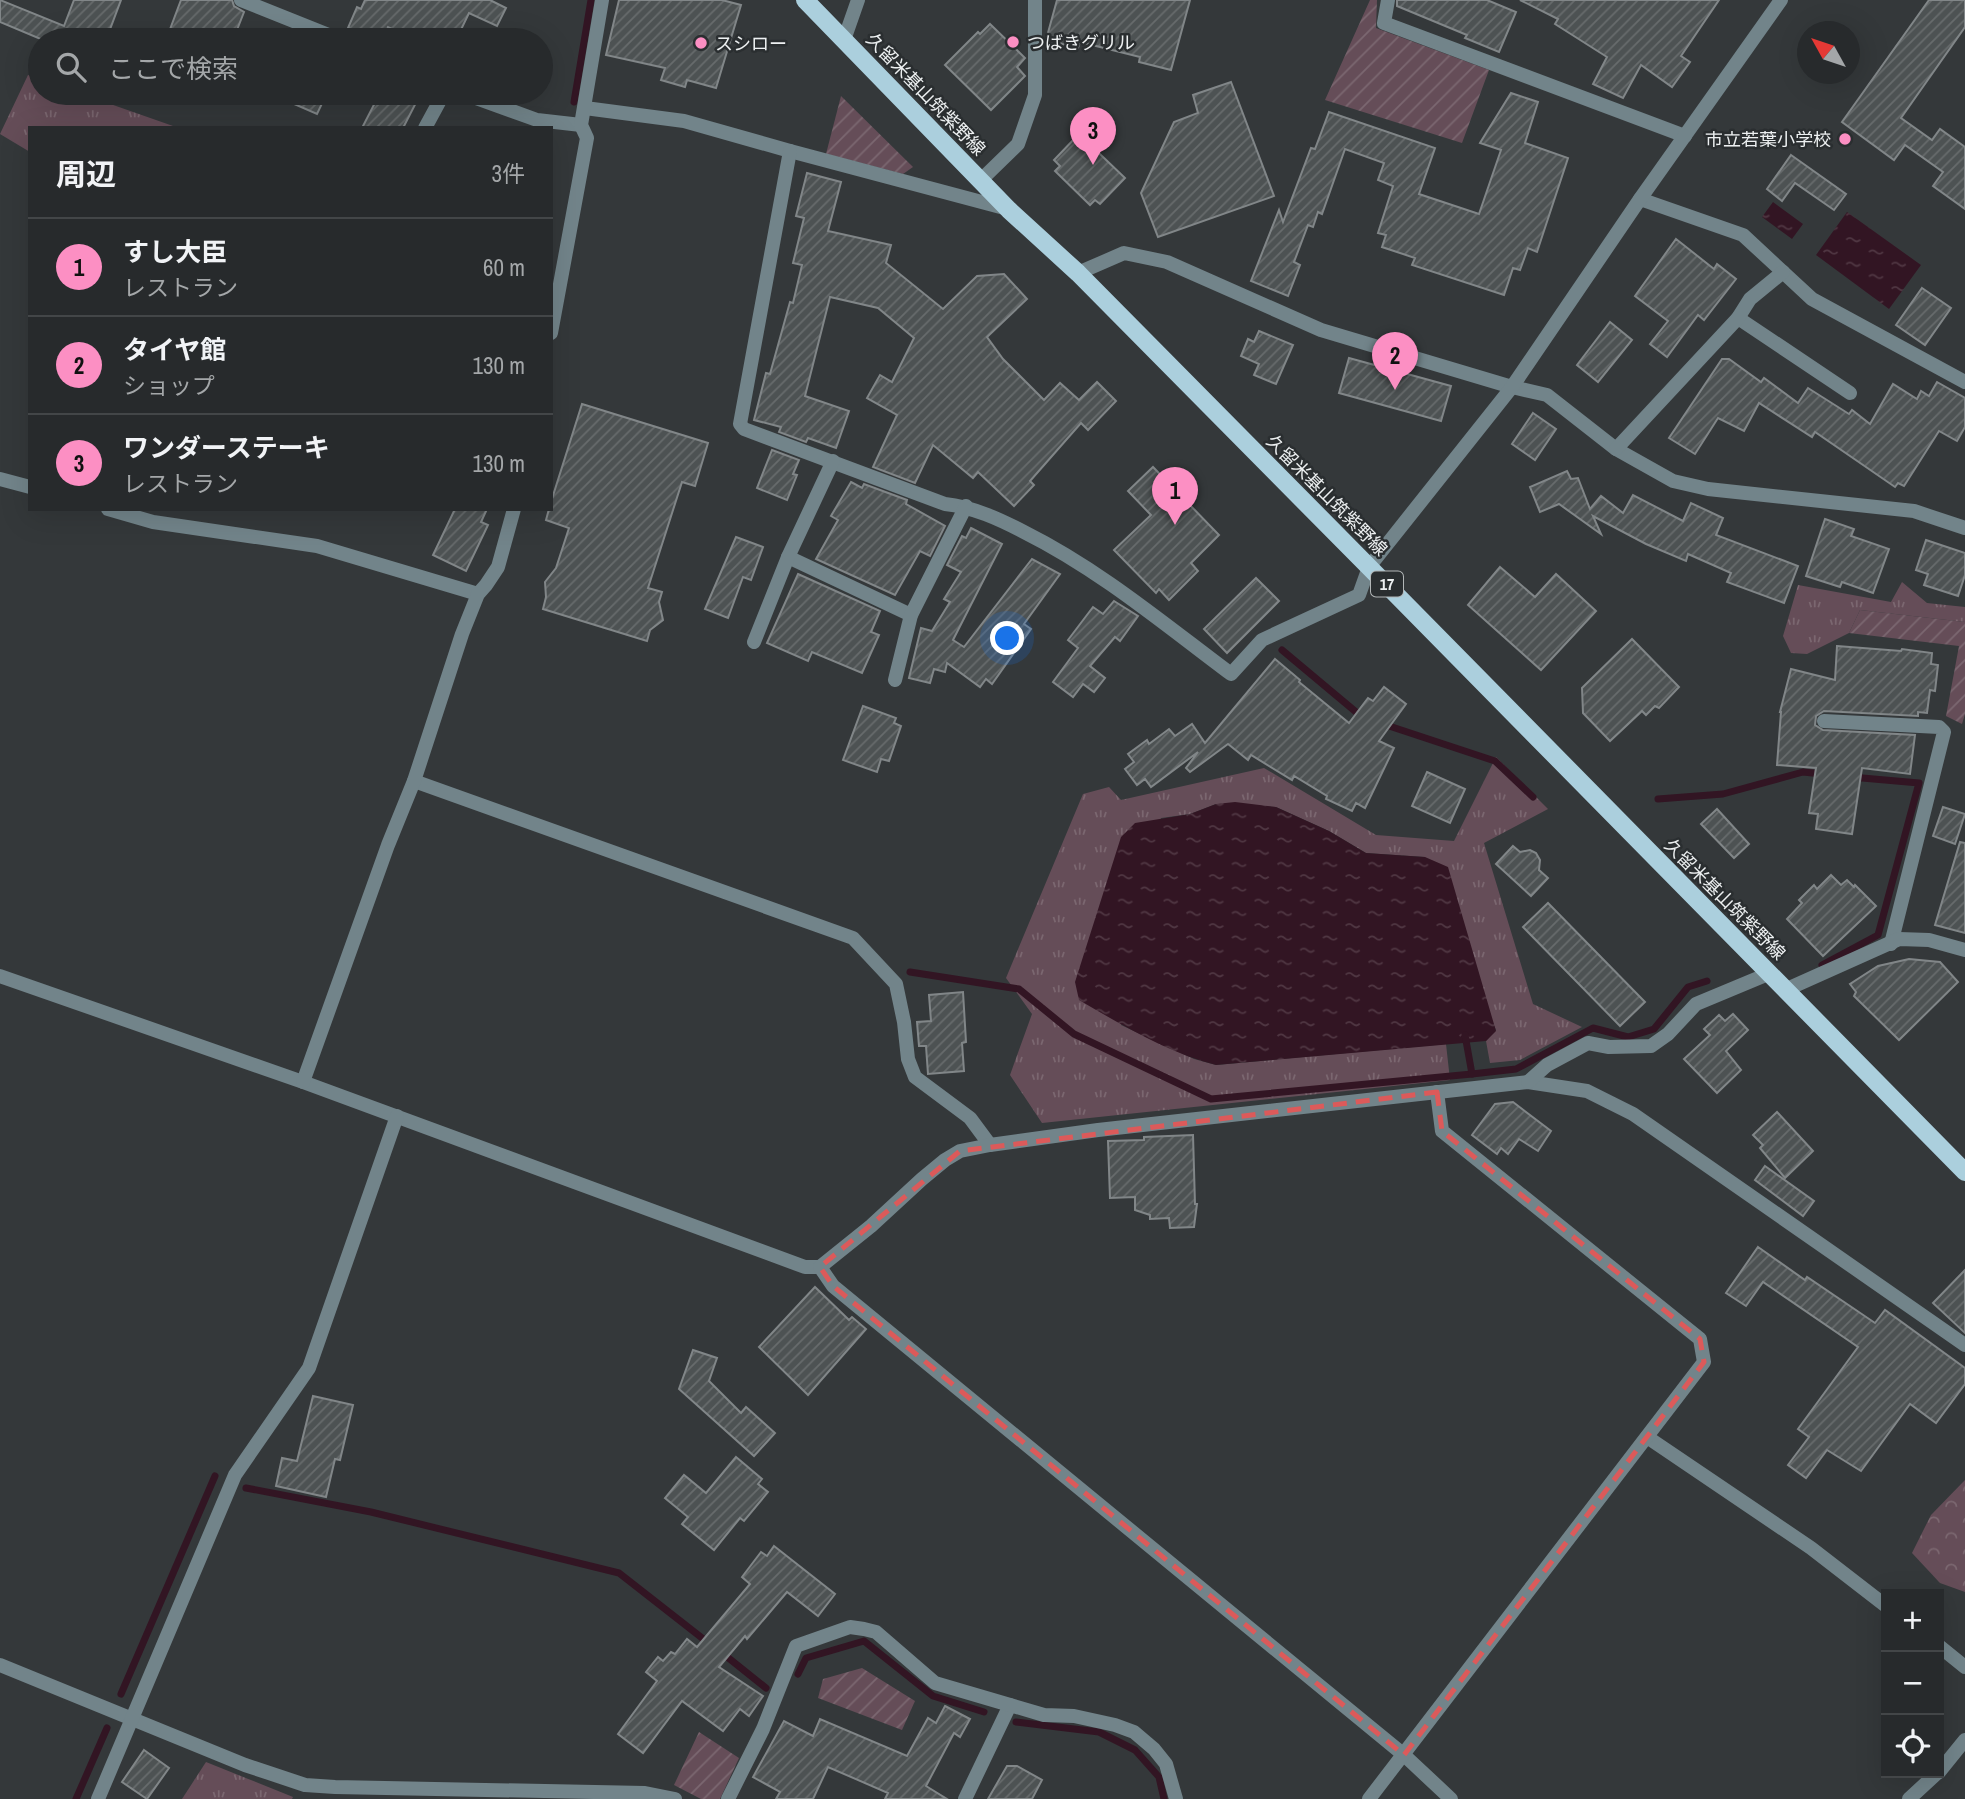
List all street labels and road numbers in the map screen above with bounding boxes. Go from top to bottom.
street label: 久留米基山筑紫野線 [861,27,991,161]
street label: 久留米基山筑紫野線 [1261,429,1393,561]
road number: 17 [1371,572,1403,596]
street label: 久留米基山筑紫野線 [1659,833,1791,965]

